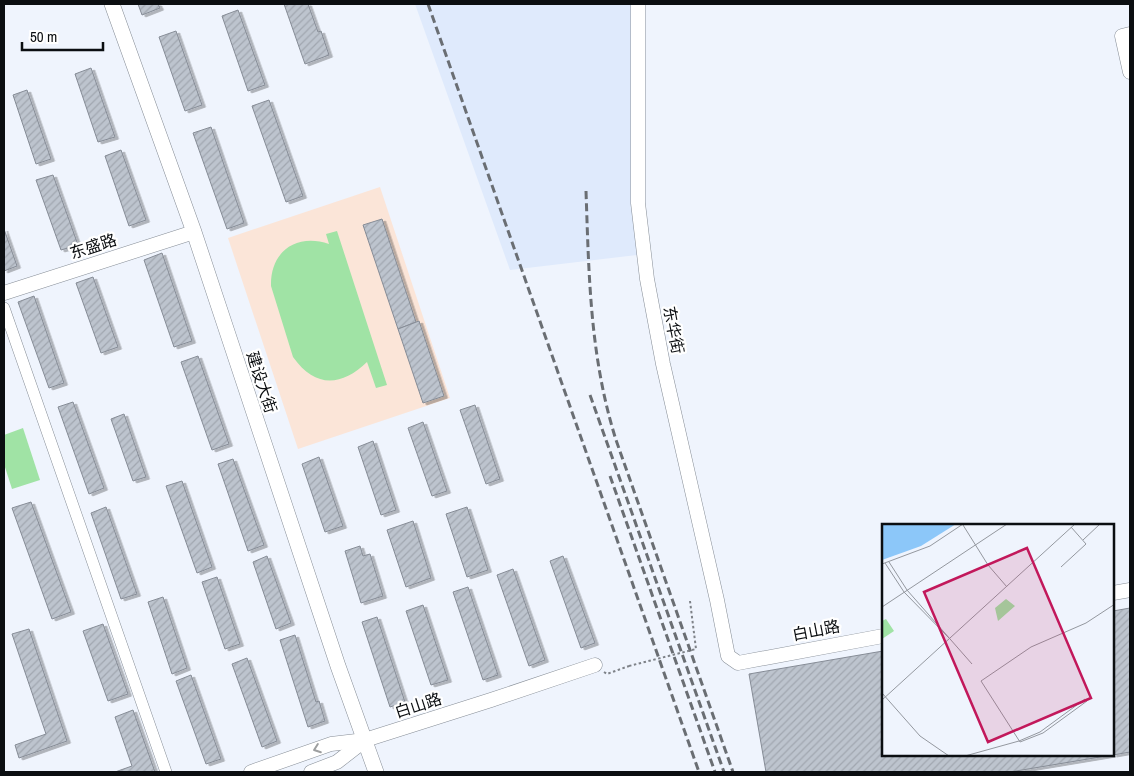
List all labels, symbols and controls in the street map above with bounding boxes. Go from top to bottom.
scale bar [22,20,104,52]
text: 50 m [30,26,57,47]
street label: 东盛路 [67,228,119,264]
street label: 东华街 [659,304,689,356]
street label: 建设大街 [242,348,282,416]
inset map [882,524,1114,756]
street label: 白山路 [790,615,842,645]
street label: 白山路 [392,687,444,723]
one-way arrow [313,743,322,753]

